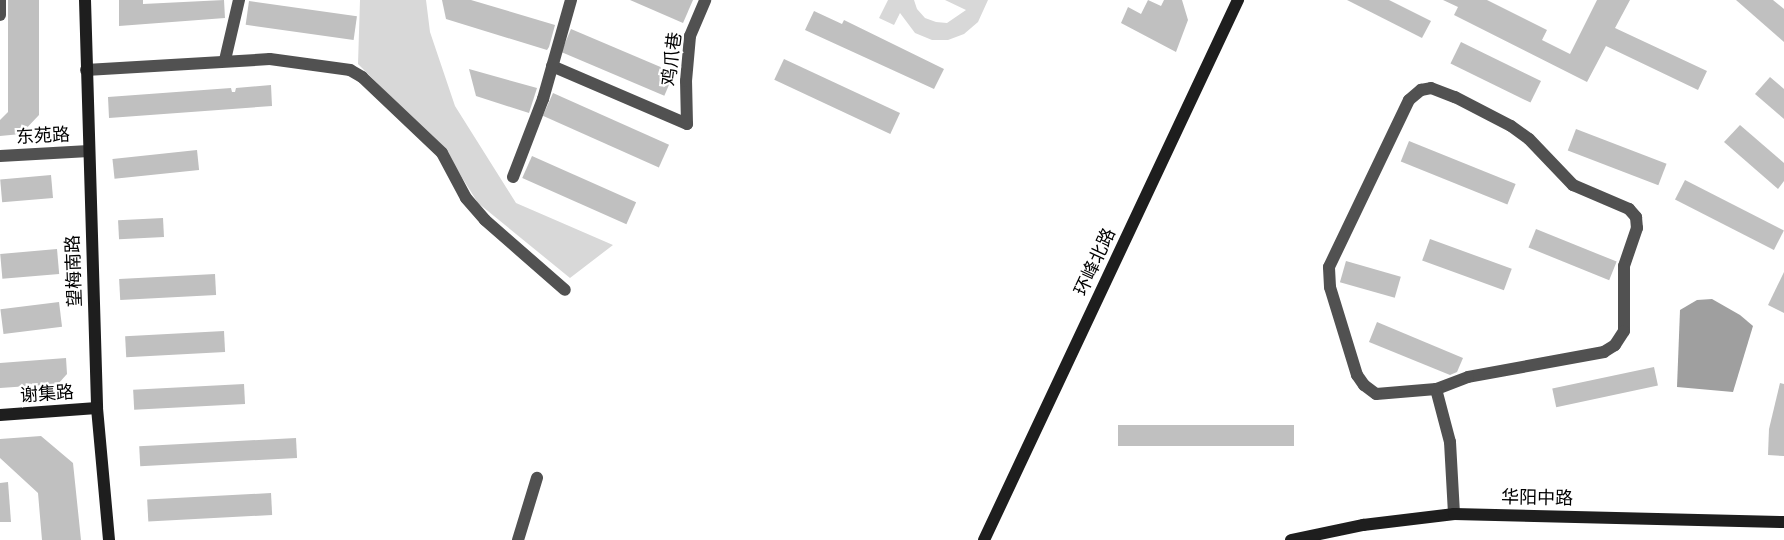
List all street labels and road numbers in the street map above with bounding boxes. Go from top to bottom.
street label: 鸡爪巷 [658,31,686,87]
street label: 东苑路 [15,124,71,148]
street label: 环峰北路 [1070,225,1120,299]
street label: 望梅南路 [62,235,86,307]
street label: 谢集路 [19,381,75,407]
street label: 华阳中路 [1501,487,1573,509]

